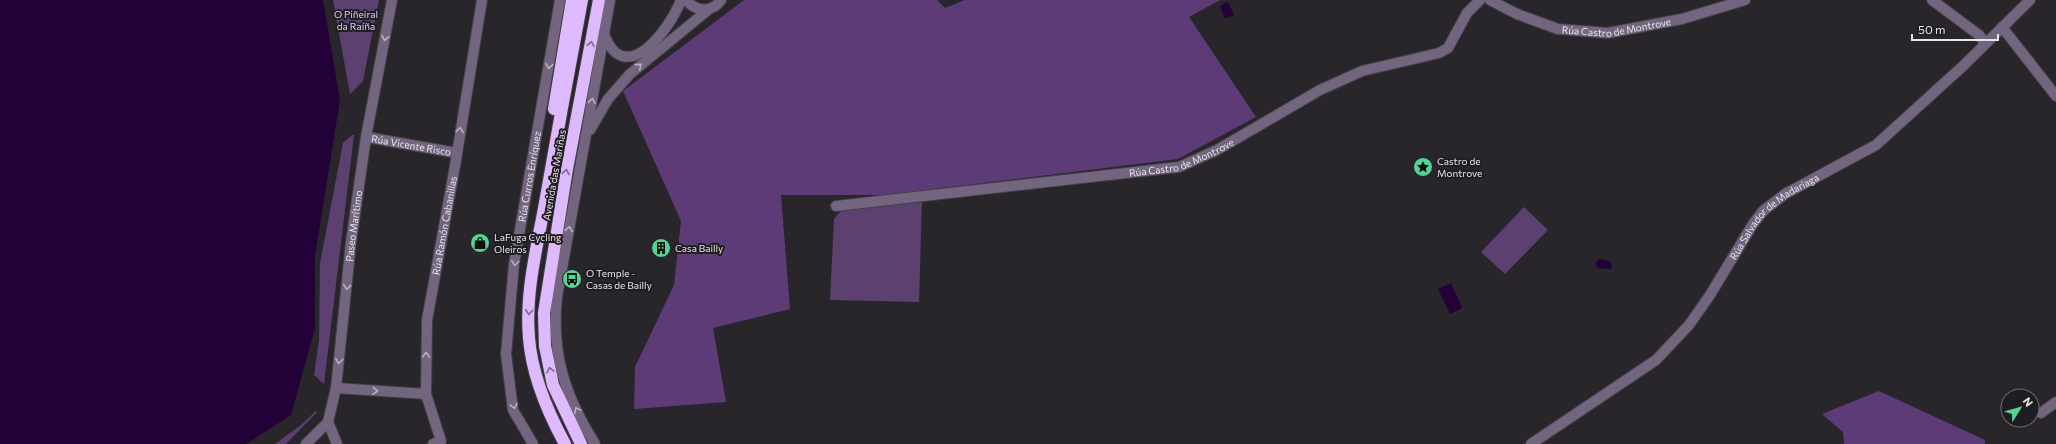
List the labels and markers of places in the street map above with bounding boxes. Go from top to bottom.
place label: Castro de Montrove [1437,155,1482,179]
place icon: Castro de Montrove [1412,156,1434,178]
place label: LaFuga Cycling Oleiros [494,231,562,255]
shop icon: LaFuga Cycling Oleiros [469,232,491,254]
building icon: Casa Bailly [650,237,672,259]
place label: Casa Bailly [675,242,723,254]
place label: O Temple - Casas de Bailly [586,267,652,291]
bus stop icon: O Temple - Casas de Bailly [561,268,583,290]

